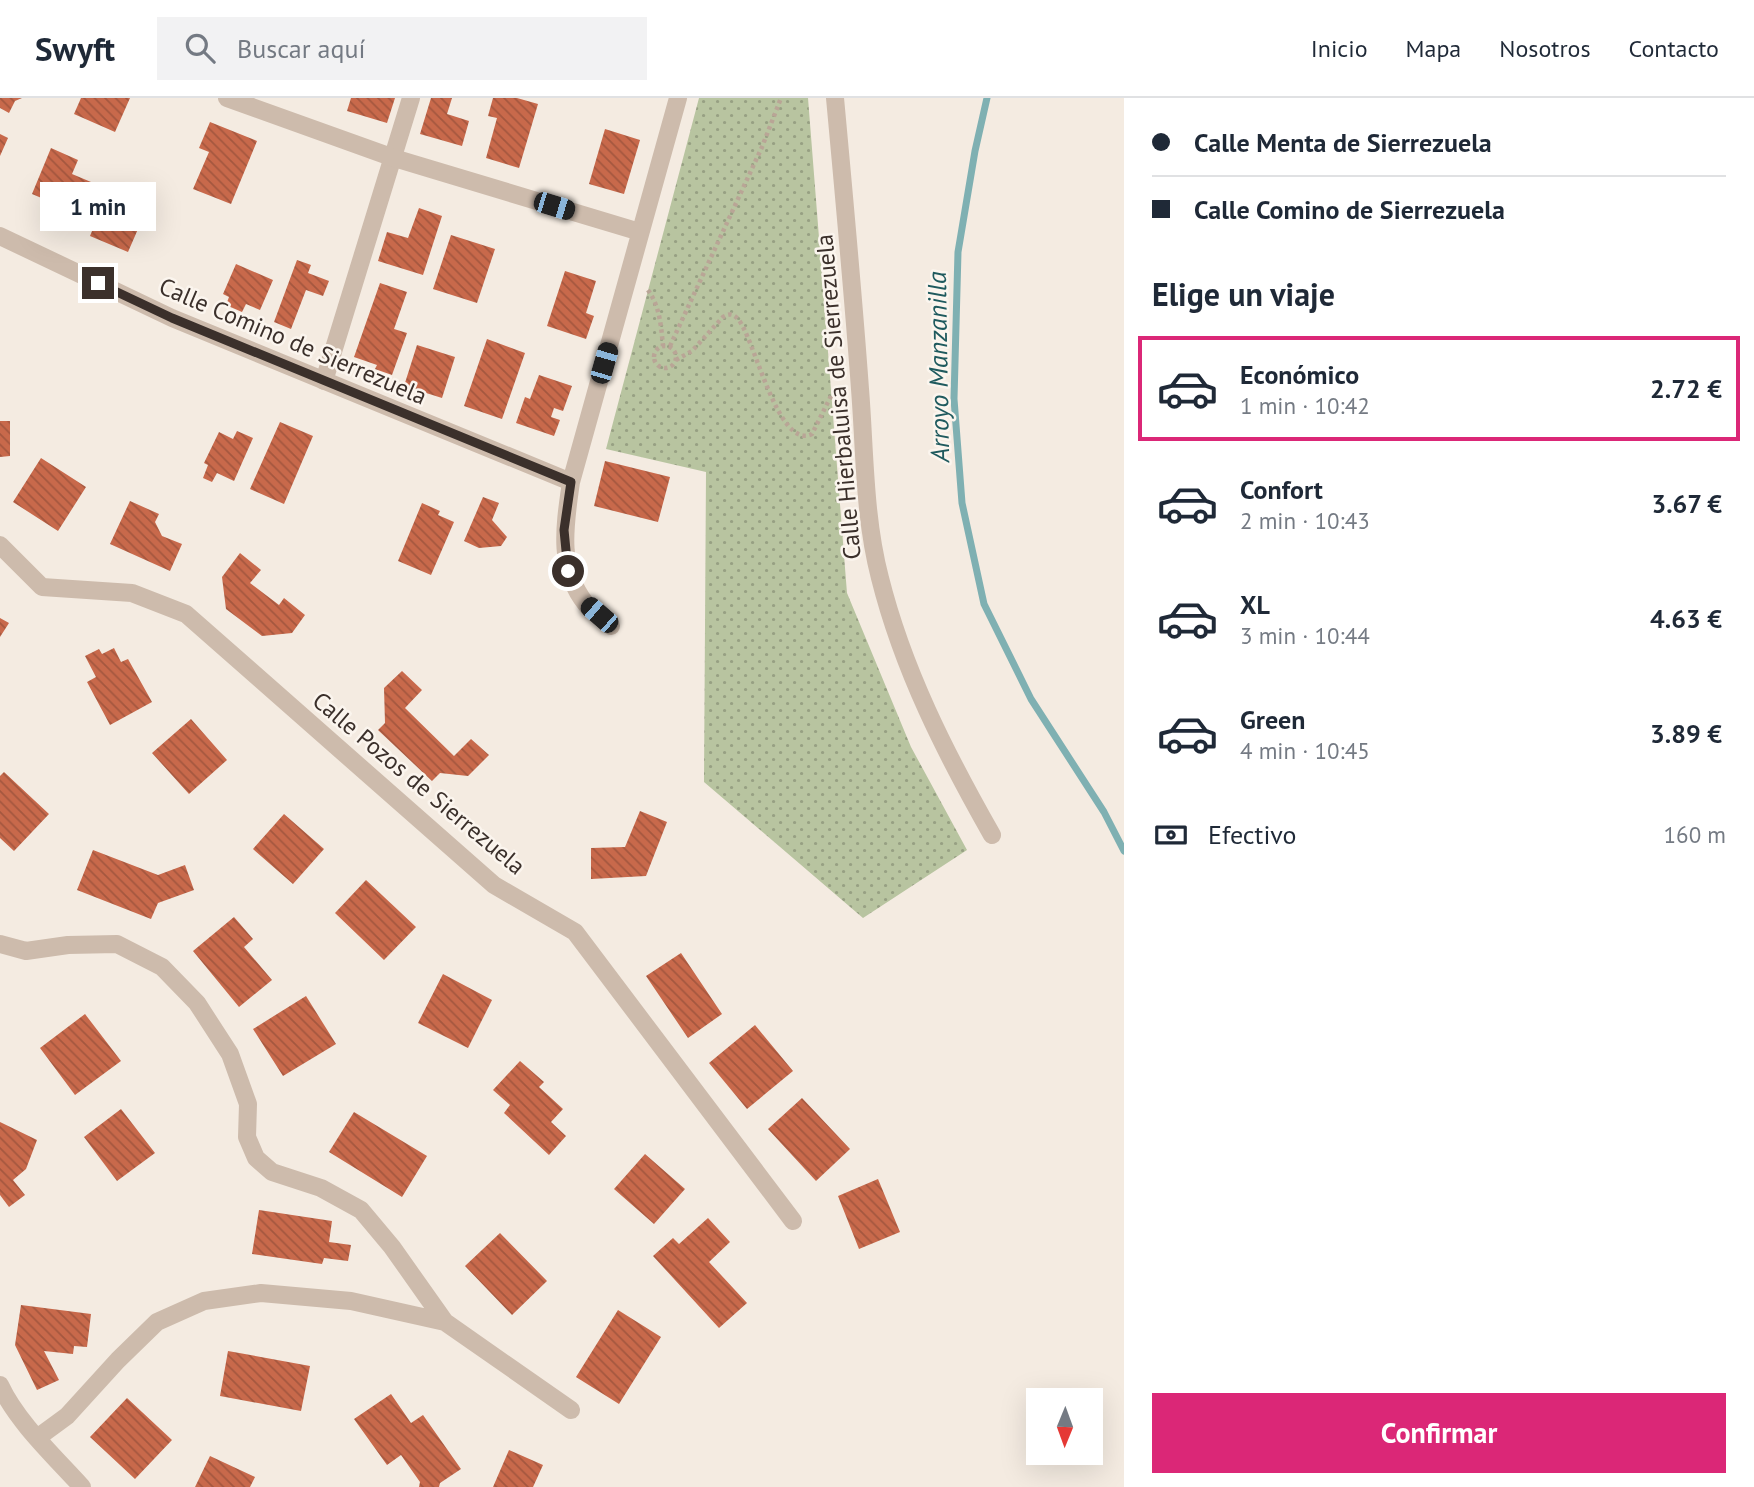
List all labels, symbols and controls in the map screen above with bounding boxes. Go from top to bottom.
search box [157,17,647,80]
text: Swyft [35,27,115,70]
icon: search [181,29,219,67]
text: Buscar aquí [237,32,365,65]
text: Inicio [1311,33,1368,64]
text: Mapa [1406,33,1461,64]
text: Nosotros [1499,33,1591,64]
text: Contacto [1629,33,1719,64]
text: Calle Menta de Sierrezuela [1194,126,1492,159]
callout: 1 min [40,181,156,230]
car [531,190,578,222]
text: 1 min [70,192,126,221]
text: Calle Comino de Sierrezuela [1194,193,1505,226]
street label: Calle Hierbaluisa de Sierrezuela [808,233,868,561]
route end [82,267,114,299]
street label: Calle Comino de Sierrezuela [154,271,432,411]
water label: Arroyo Manzanilla [920,271,956,464]
text: Elige un viaje [1152,273,1335,315]
car [589,340,620,386]
icon: car [1156,357,1219,420]
text: Económico [1240,358,1359,391]
text: 2.72 € [1650,372,1722,405]
text: 1 min · 10:42 [1240,391,1370,420]
icon: car [1156,472,1219,535]
text: Confort [1240,473,1323,506]
text: 3.67 € [1651,487,1722,520]
text: 2 min · 10:43 [1240,506,1370,535]
route start [552,555,584,587]
icon: car [1156,587,1219,650]
text: XL [1240,588,1270,621]
car [577,593,622,637]
text: 4.63 € [1650,602,1722,635]
text: 3 min · 10:44 [1240,621,1370,650]
street label: Calle Pozos de Sierrezuela [306,685,532,881]
icon: car [1156,702,1219,765]
text: Green [1240,703,1305,736]
text: 3.89 € [1650,717,1722,750]
text: 4 min · 10:45 [1240,736,1370,765]
icon: cash [1152,816,1190,854]
text: Efectivo [1208,818,1297,851]
text: 160 m [1664,820,1726,849]
north arrow [1026,1388,1102,1465]
map controls [1026,1388,1103,1465]
button: Confirmar [1152,1393,1726,1473]

